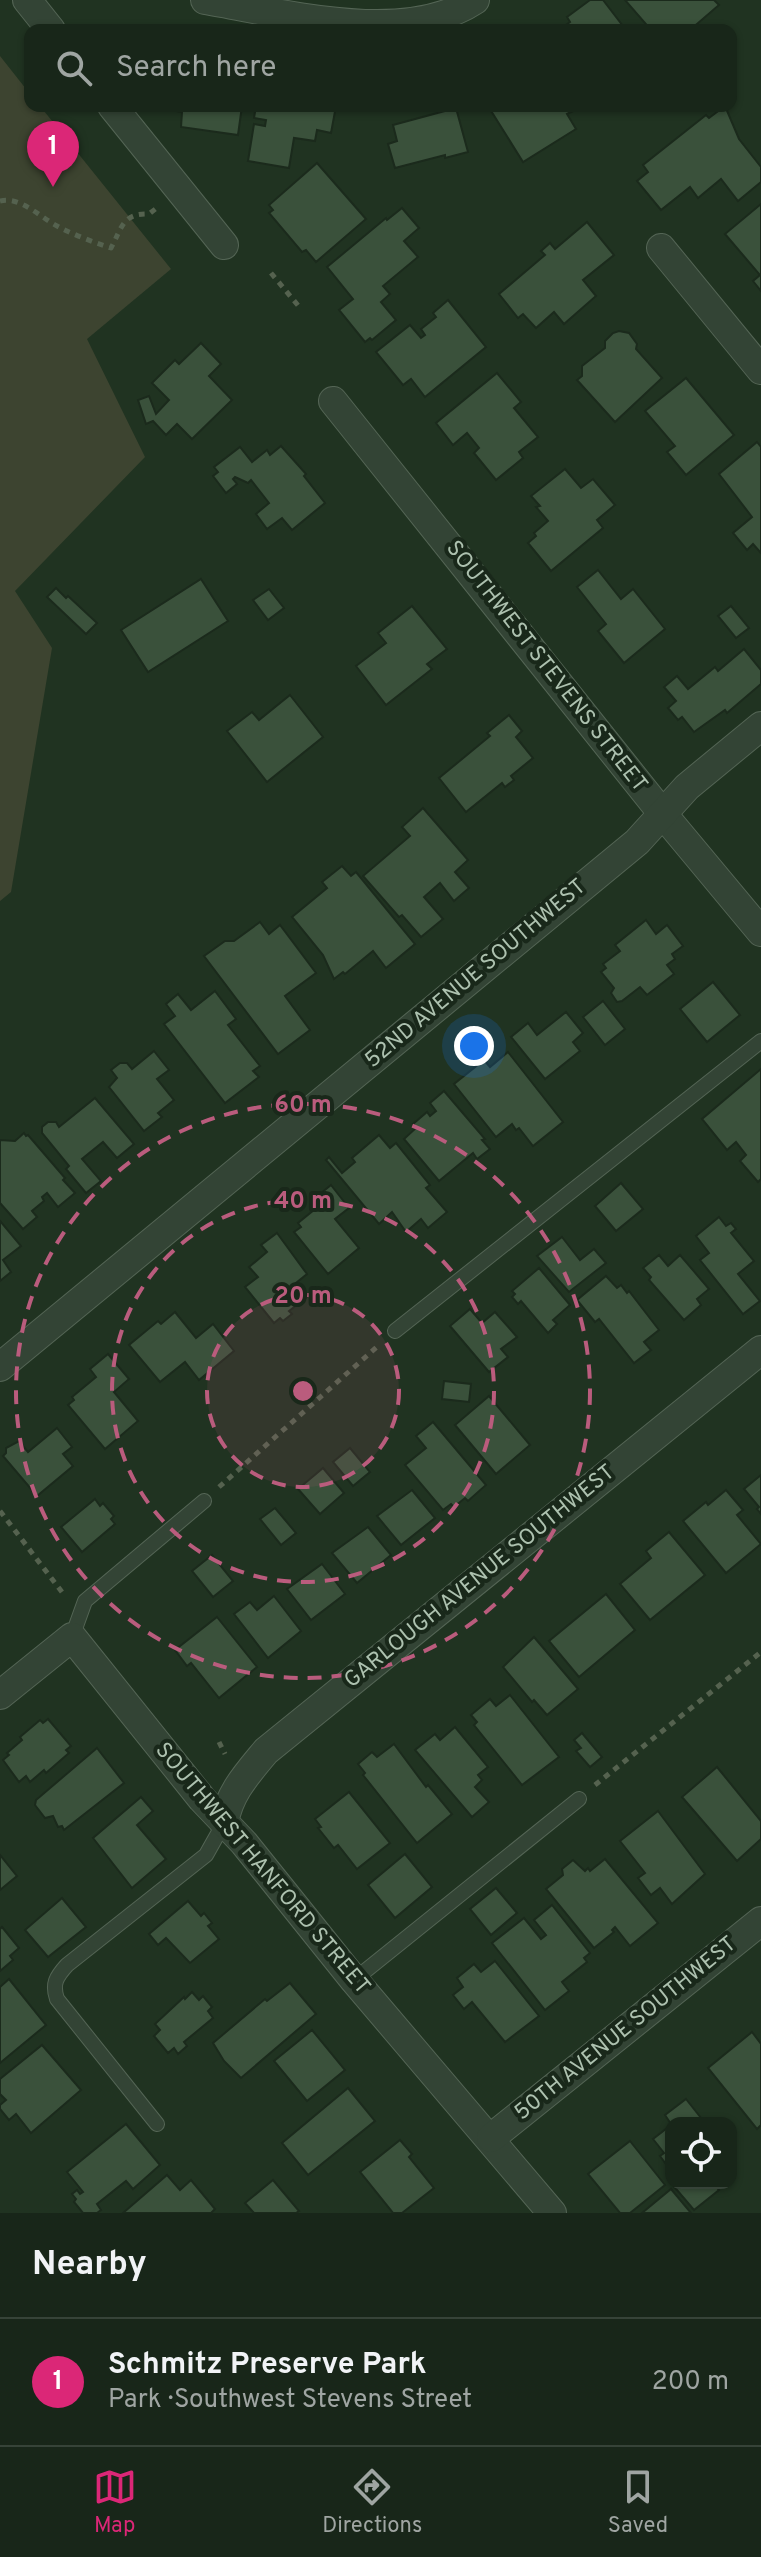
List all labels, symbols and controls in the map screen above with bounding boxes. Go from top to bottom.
search box [24,24,737,112]
icon: search [52,46,96,90]
text: Search here [116,50,276,87]
pin: 1 [27,121,79,187]
street label: SOUTHWEST STEVENS STREET [439,536,653,798]
street label: 52ND AVENUE SOUTHWEST [360,874,592,1074]
your location [454,1026,494,1066]
text: 60 m [274,1091,332,1121]
text: 40 m [274,1187,332,1217]
text: 20 m [274,1282,332,1312]
centre of rings [289,1377,317,1405]
street label: GARLOUGH AVENUE SOUTHWEST [339,1459,621,1695]
street label: SOUTHWEST HANFORD STREET [149,1738,375,2000]
street label: 50TH AVENUE SOUTHWEST [510,1931,742,2127]
map controls [665,2117,737,2189]
button: locate [665,2117,737,2189]
text: Nearby [32,2244,147,2287]
text: Schmitz Preserve Park [108,2347,427,2384]
text: 1 [53,2366,63,2399]
text: 200 m [652,2366,729,2399]
text: Park · Southwest Stevens Street [108,2384,472,2417]
tab: Map [93,2465,137,2540]
tab: Directions [322,2465,422,2540]
tab: Saved [608,2465,668,2540]

